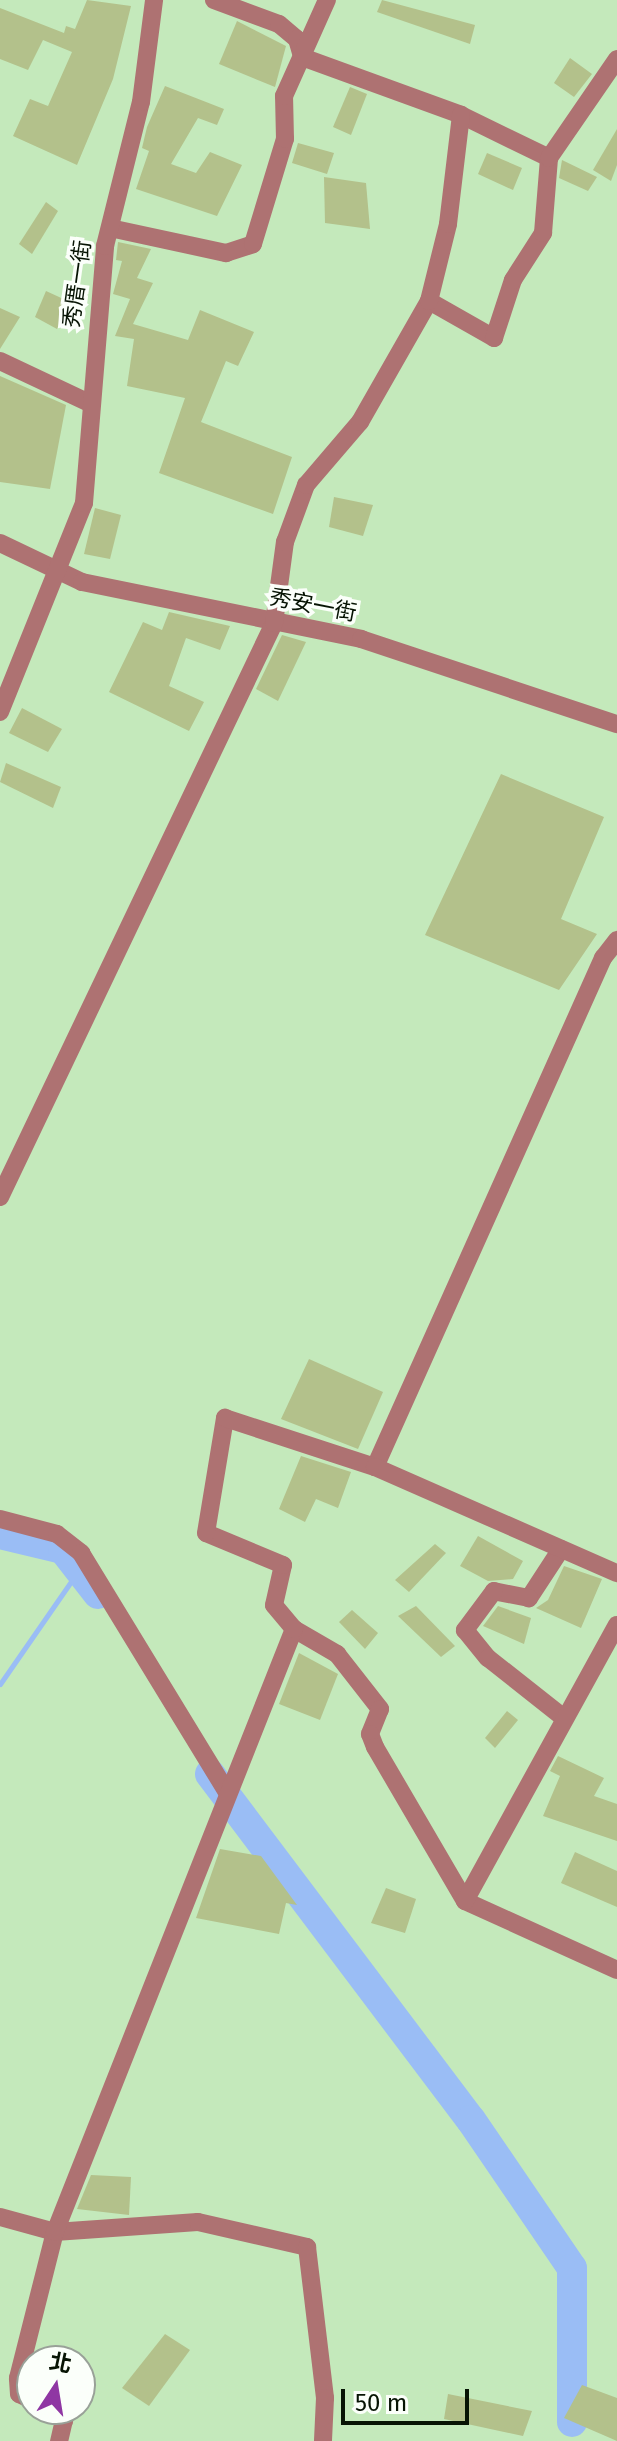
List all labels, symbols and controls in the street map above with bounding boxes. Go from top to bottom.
street label: 秀厝一街 [58,239,96,329]
street label: 秀安一街 [267,584,359,626]
north arrow [16,2345,96,2425]
text: 北 [47,2347,74,2378]
scale bar [345,2373,473,2423]
text: 50 m [355,2389,407,2417]

